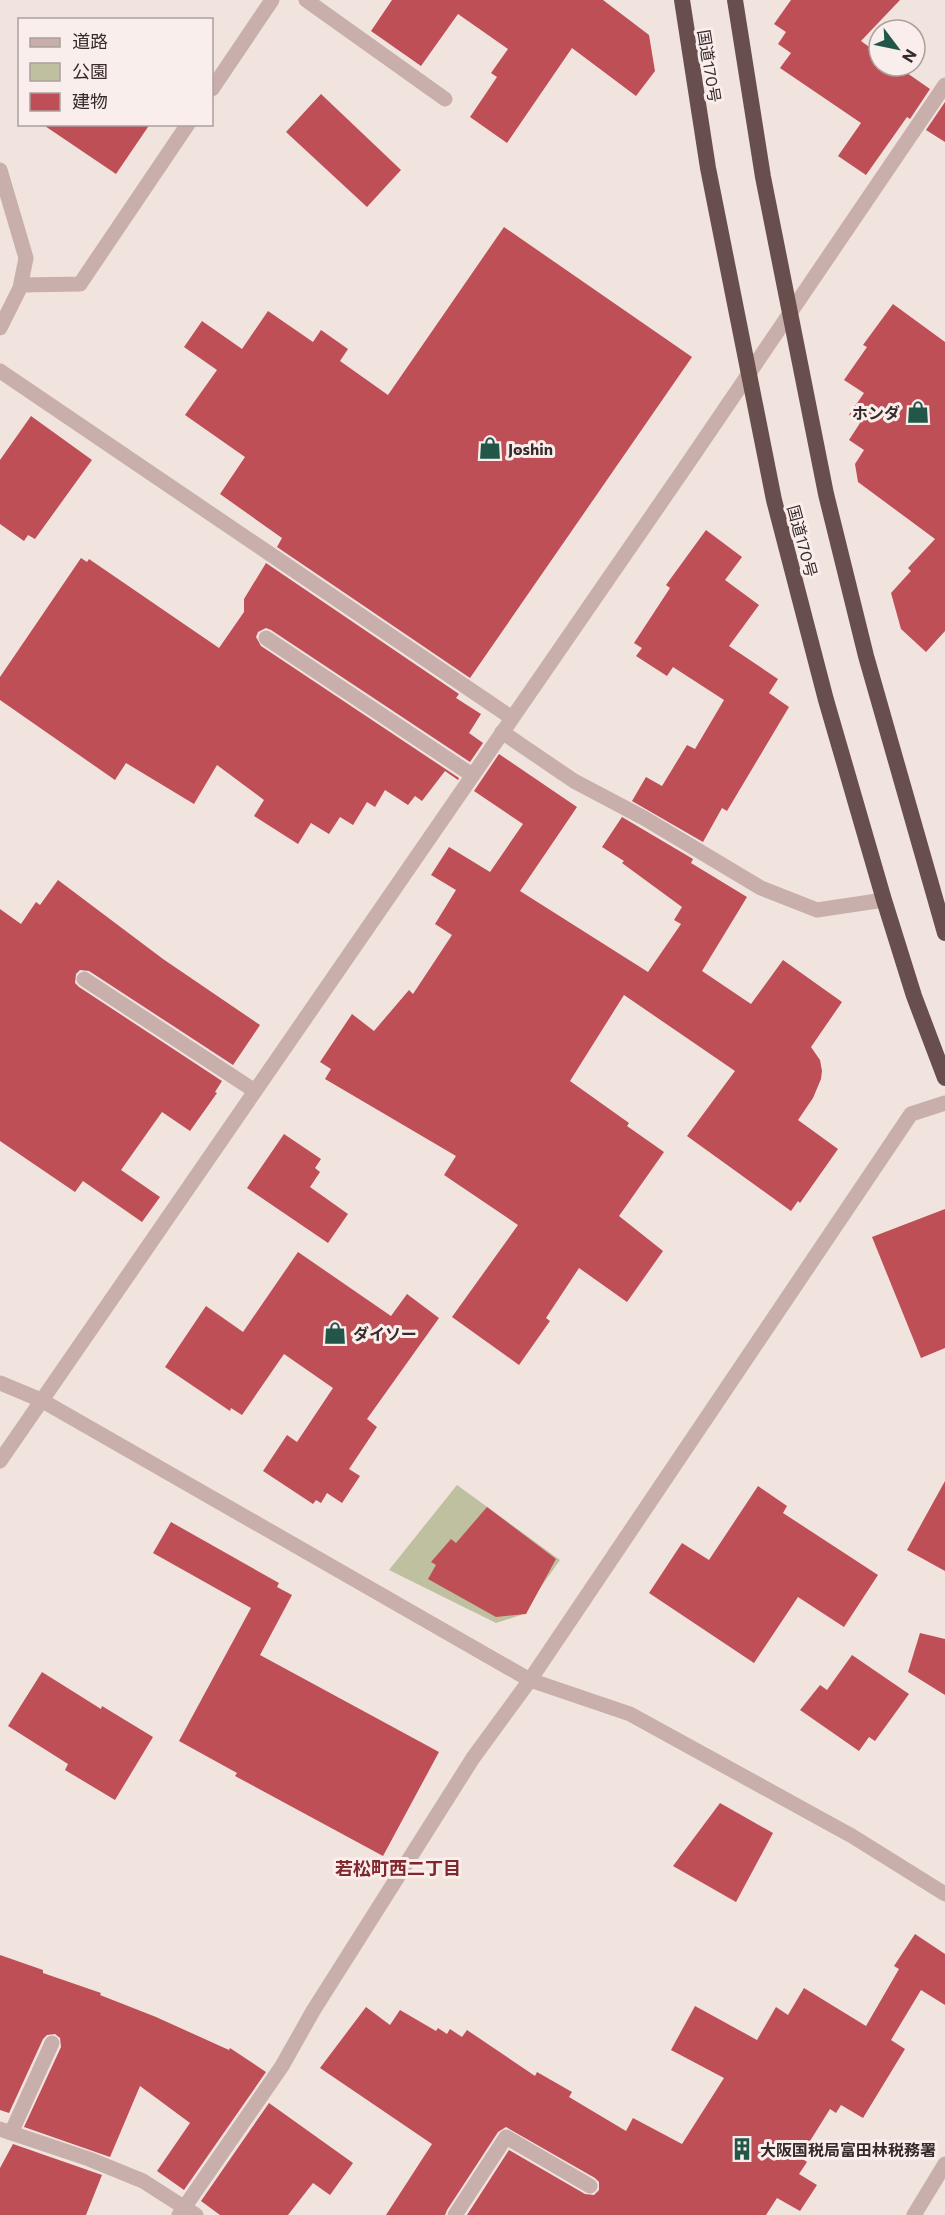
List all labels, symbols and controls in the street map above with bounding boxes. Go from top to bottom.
legend [18,18,213,126]
north arrow [867,18,927,78]
street label: 国道170号 [695,28,725,104]
text: 道路 [72,30,108,52]
text: N [899,46,921,66]
text: 公園 [72,60,108,82]
text: 建物 [72,90,108,112]
shop icon: ホンダ [905,399,931,425]
place label: ホンダ [852,403,900,422]
shop icon: Joshin [477,435,503,461]
place label: Joshin [508,439,553,458]
street label: 国道170号 [784,503,822,579]
shop icon: ダイソー [322,1320,348,1346]
place label: ダイソー [353,1324,417,1343]
district label: 若松町西二丁目 [335,1857,461,1879]
building icon: 大阪国税局富田林税務署 [729,2136,755,2162]
place label: 大阪国税局富田林税務署 [760,2140,936,2159]

